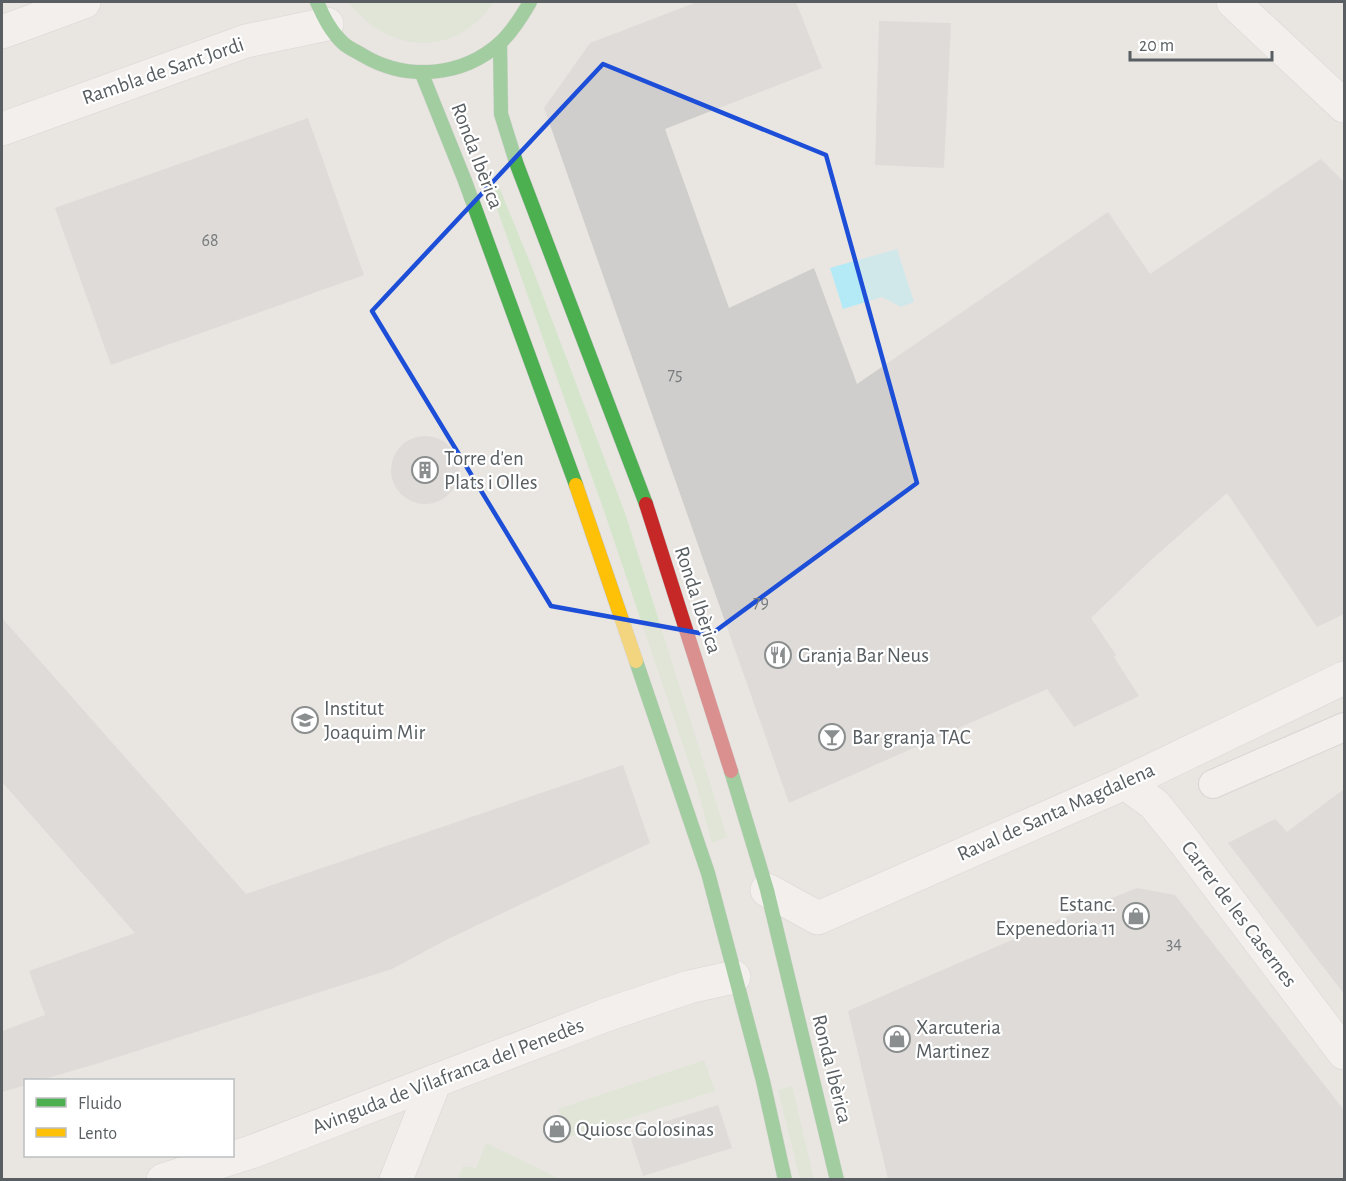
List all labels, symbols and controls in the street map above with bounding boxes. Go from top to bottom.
scale bar [1130,24,1272,62]
street label: Rambla de Sant Jordi [79,33,247,109]
text: 20 m [1139,37,1174,55]
street label: Ronda Ibèrica [447,100,507,212]
house number: 68 [202,232,219,250]
house number: 75 [667,366,683,384]
place label: Torre d'en Plats i Olles [444,448,537,493]
building icon: Torre d'en Plats i Olles [410,455,440,485]
street label: Ronda Ibèrica [671,544,725,656]
house number: 79 [753,594,769,612]
restaurant icon: Granja Bar Neus [763,640,793,670]
place label: Granja Bar Neus [798,645,929,666]
place label: Institut Joaquim Mir [324,698,425,743]
school or university icon: Institut Joaquim Mir [290,705,320,735]
bar icon: Bar granja TAC [817,722,847,752]
place label: Bar granja TAC [852,727,971,748]
street label: Raval de Santa Magdalena [954,759,1158,865]
street label: Carrer de les Casernes [1177,837,1301,991]
place label: Estanc. Expenedoria 11 [995,894,1116,939]
shop icon: Estanc. Expenedoria 11 [1121,901,1151,931]
house number: 34 [1166,935,1182,953]
street label: Ronda Ibèrica [808,1012,856,1126]
street label: Avinguda de Vilafranca del Penedès [309,1014,587,1138]
place label: Xarcuteria Martinez [916,1017,1001,1062]
shop icon: Xarcuteria Martinez [882,1024,912,1054]
legend [24,1079,234,1157]
text: Fluido [78,1095,122,1113]
shop icon: Quiosc Golosinas [542,1114,572,1144]
place label: Quiosc Golosinas [576,1119,714,1140]
text: Lento [78,1125,117,1143]

